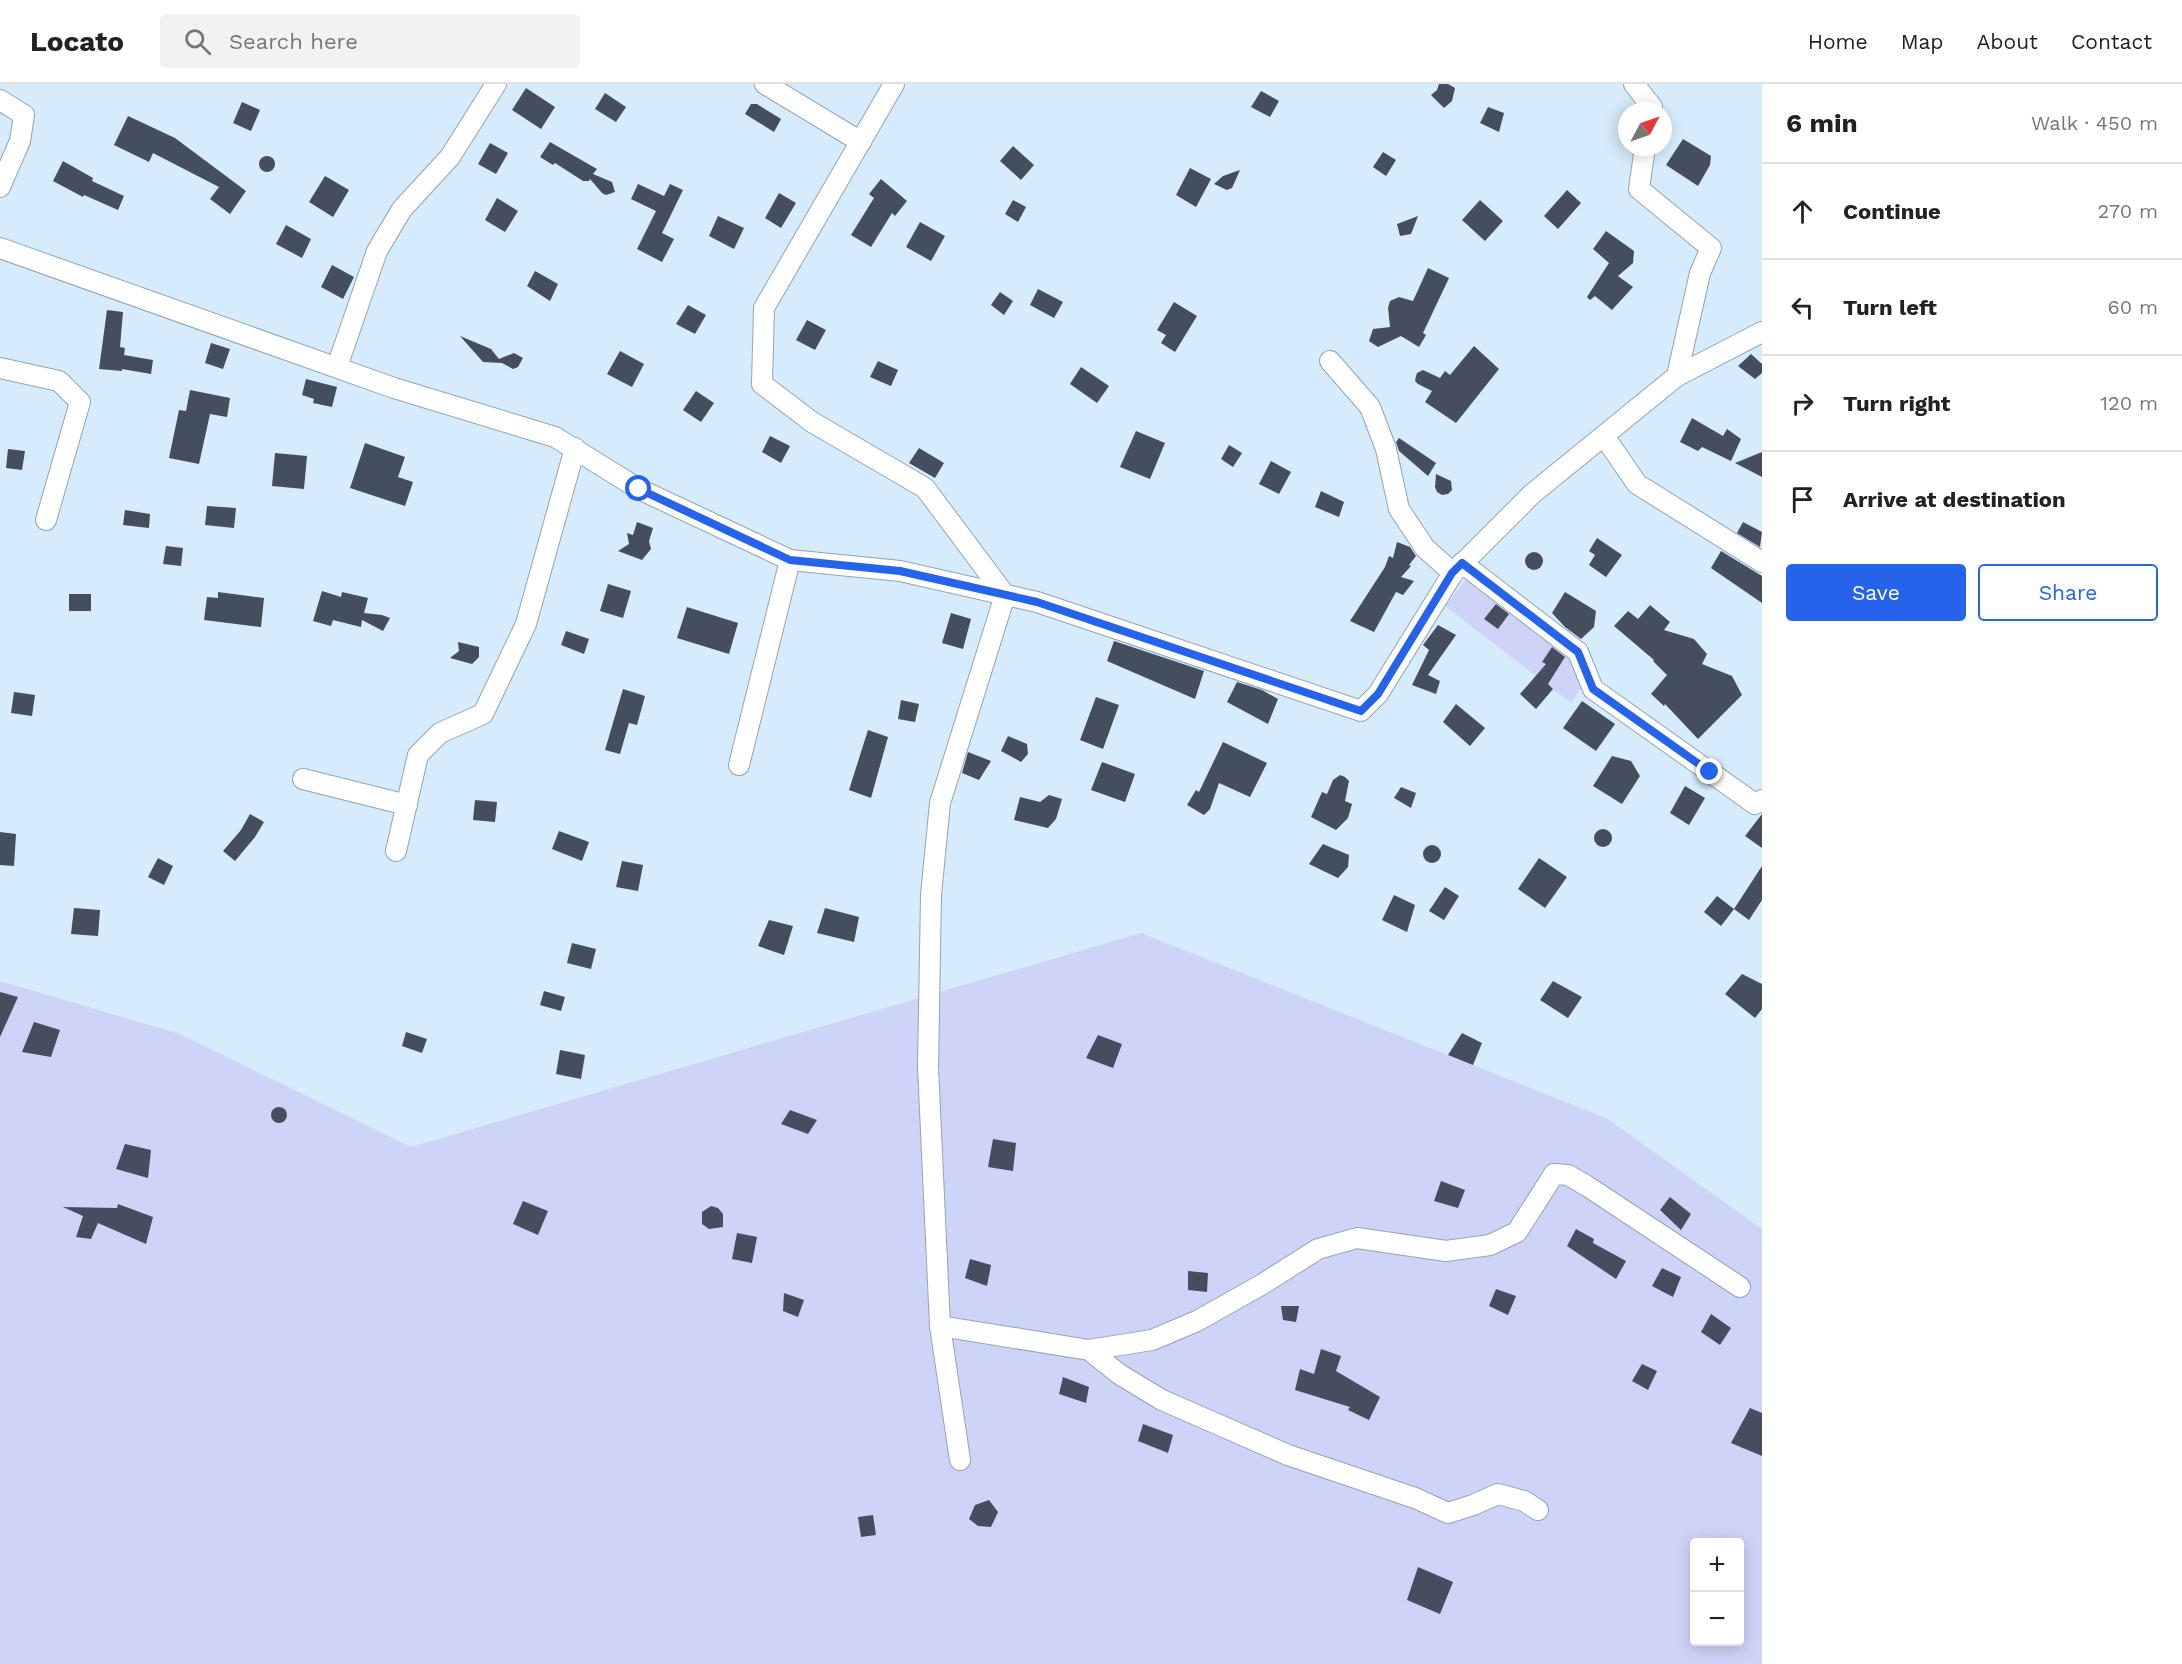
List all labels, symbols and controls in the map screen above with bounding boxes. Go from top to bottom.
search box [160,14,580,68]
text: Locato [30,25,124,58]
icon: search [181,25,214,58]
text: Search here [229,29,358,54]
text: Home [1808,29,1868,54]
text: Map [1901,29,1944,54]
text: About [1977,29,2038,54]
text: Contact [2071,29,2152,54]
north arrow [1618,102,1672,156]
text: 6 min [1786,108,1858,138]
text: Walk · 450 m [2031,111,2158,135]
icon: ahead [1786,195,1819,228]
text: Continue [1843,199,1941,224]
text: 270 m [2098,199,2158,223]
icon: left [1786,291,1819,324]
text: Turn left [1843,295,1937,320]
text: 60 m [2108,295,2158,319]
icon: right [1786,387,1819,420]
text: Turn right [1843,391,1950,416]
text: 120 m [2100,391,2158,415]
route start [625,475,651,501]
icon: arrive [1786,483,1819,516]
text: Arrive at destination [1843,487,2066,512]
button: Save [1786,564,1966,621]
button: Share [1978,564,2158,621]
route end [1696,758,1722,784]
map controls [1690,1538,1744,1646]
button: + [1690,1538,1744,1592]
button: − [1690,1592,1744,1646]

